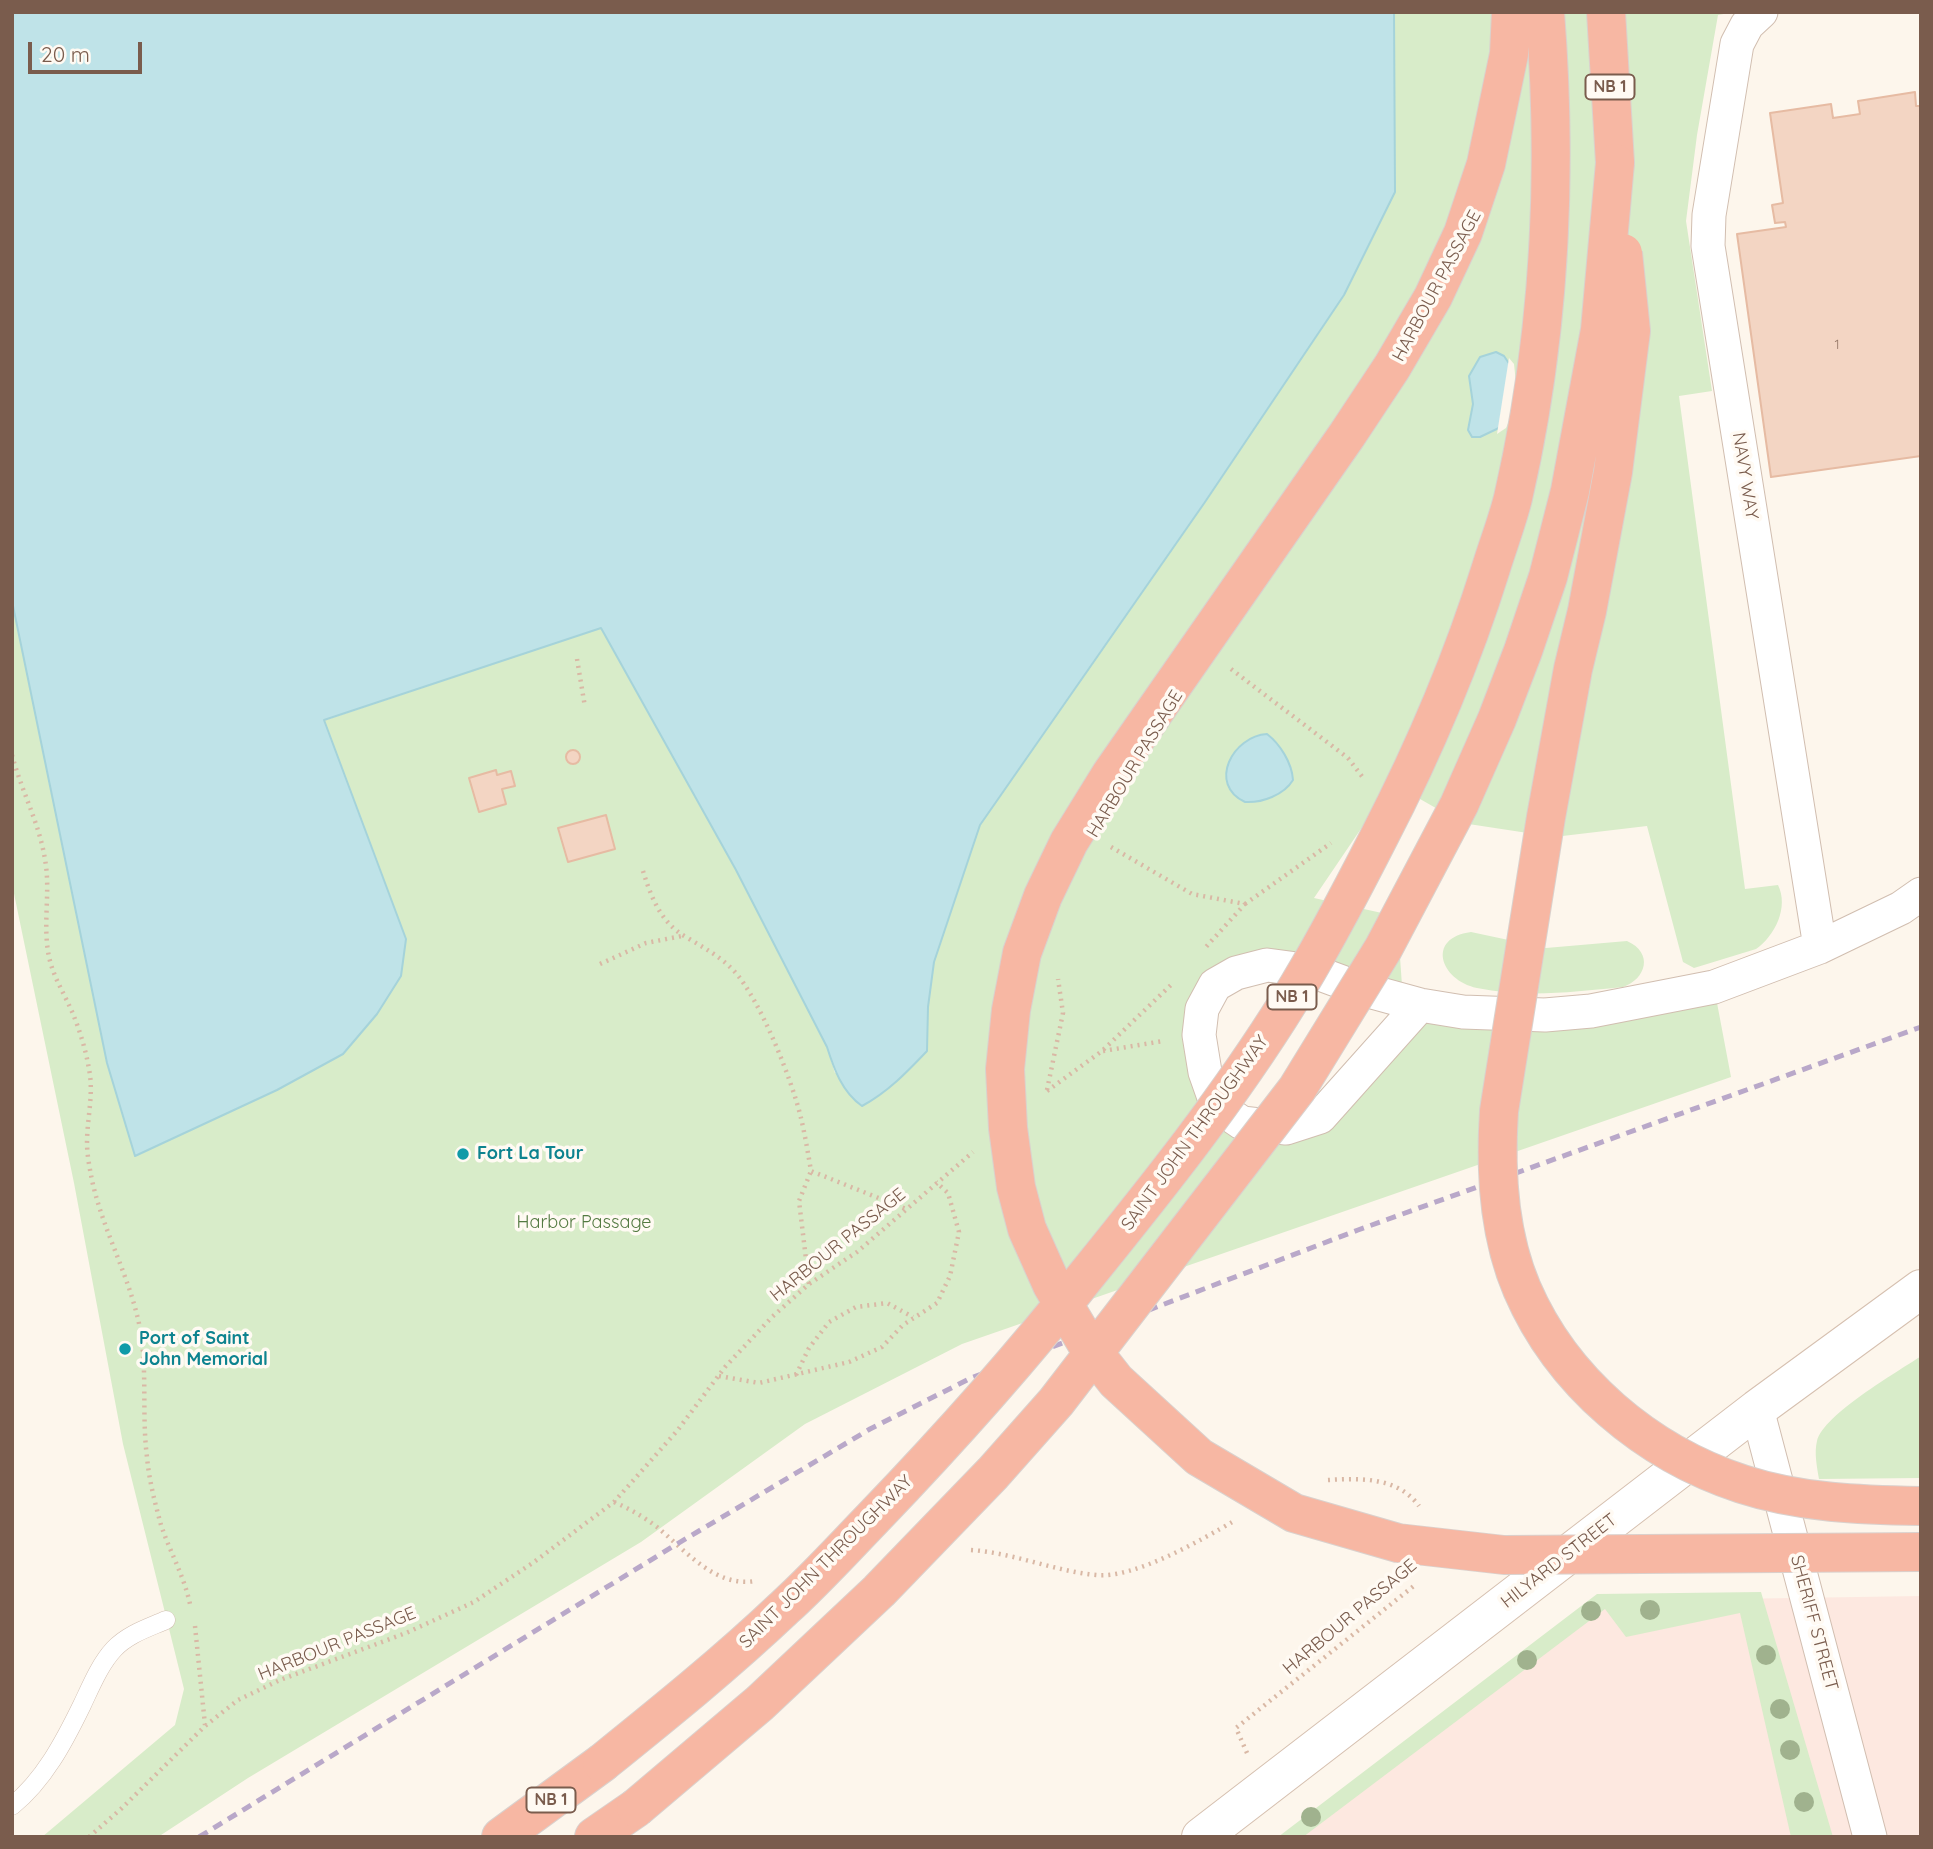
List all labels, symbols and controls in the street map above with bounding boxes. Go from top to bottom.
scale bar [32,28,145,72]
text: 20 m [41,41,90,67]
road number: NB 1 [1586,74,1634,100]
street label: HARBOUR PASSAGE [1388,207,1486,365]
house number: 1 [1834,337,1840,353]
street label: NAVY WAY [1727,431,1763,521]
street label: HARBOUR PASSAGE [1082,686,1188,842]
road number: NB 1 [1268,984,1316,1009]
street label: SAINT JOHN THROUGHWAY [1117,1031,1273,1235]
place label: Fort La Tour [477,1143,583,1165]
marker: Fort La Tour [455,1146,471,1162]
street label: HARBOUR PASSAGE [766,1184,910,1306]
park label: Harbor Passage [517,1212,651,1234]
place label: Port of Saint John Memorial [139,1328,268,1370]
marker: Port of Saint John Memorial [117,1341,133,1357]
street label: SAINT JOHN THROUGHWAY [735,1471,917,1653]
street label: HILYARD STREET [1497,1509,1621,1613]
street label: SHERIFF STREET [1786,1553,1842,1693]
street label: HARBOUR PASSAGE [1279,1555,1421,1679]
street label: HARBOUR PASSAGE [255,1602,419,1686]
road number: NB 1 [526,1788,576,1812]

